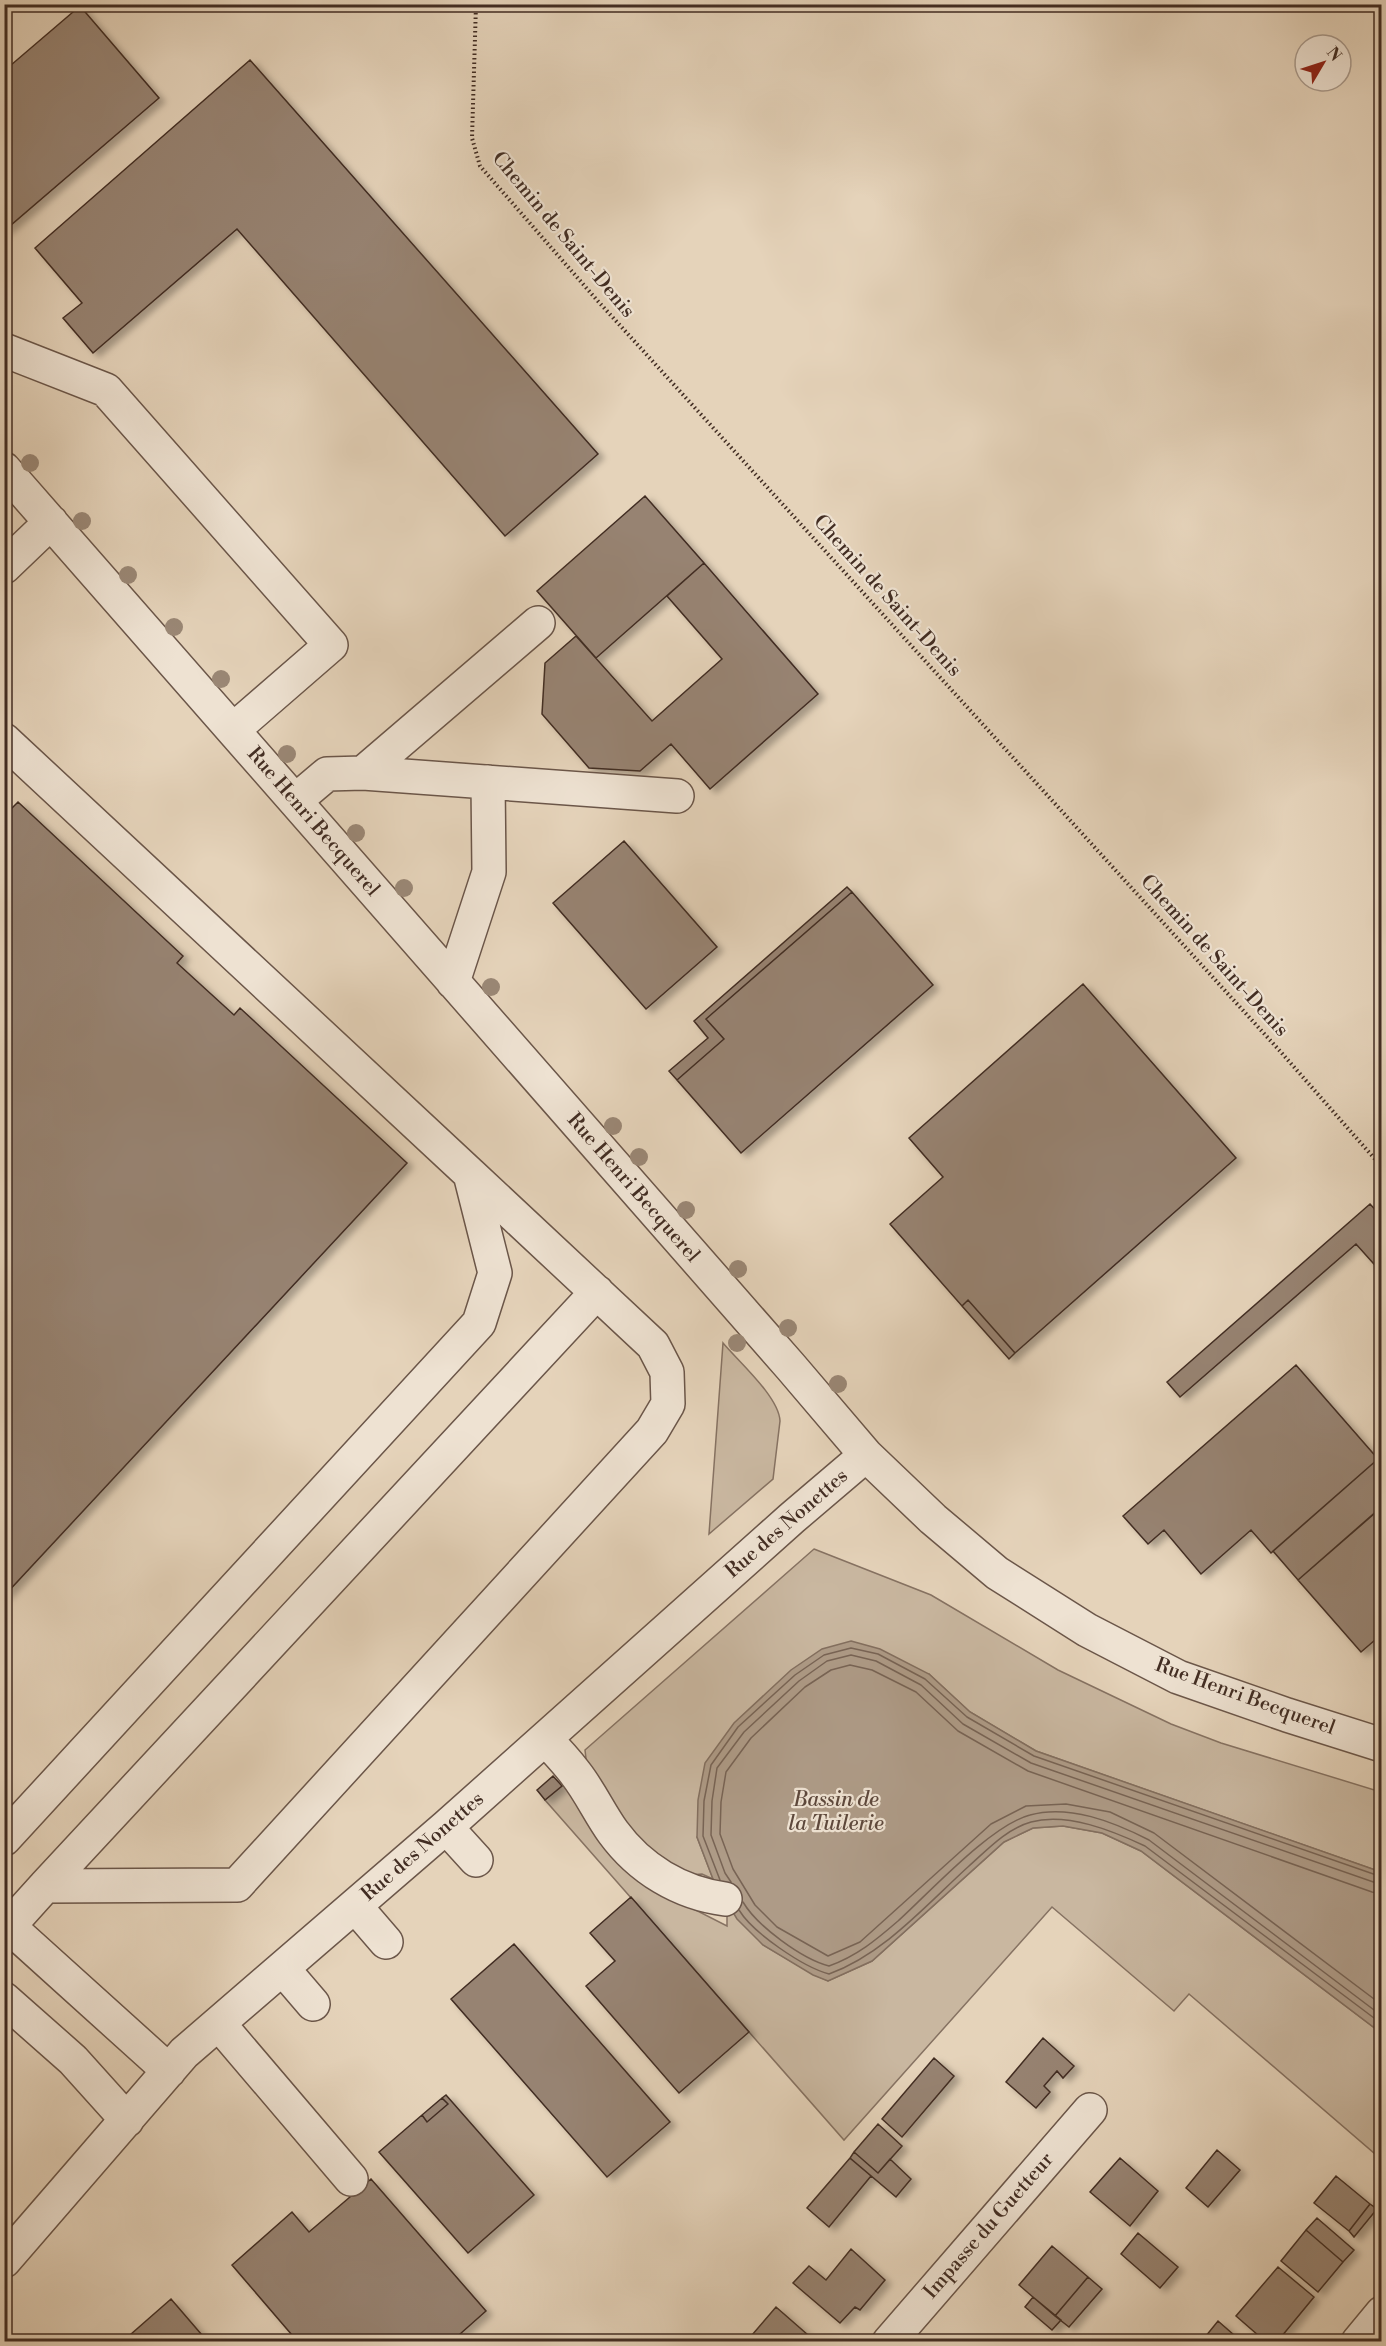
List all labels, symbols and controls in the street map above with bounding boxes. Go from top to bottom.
north arrow [1293,33,1353,93]
text: N [1322,43,1346,66]
street label: Chemin de Saint-Denis [486,147,640,323]
street label: Chemin de Saint-Denis [808,510,966,682]
street label: Rue Henri Becquerel [241,742,385,902]
street label: Chemin de Saint-Denis [1135,870,1293,1042]
street label: Rue Henri Becquerel [561,1108,705,1268]
street label: Rue des Nonettes [720,1464,854,1584]
street label: Rue Henri Becquerel [1152,1653,1339,1741]
street label: Rue des Nonettes [356,1787,490,1907]
water label: Bassin de la Tuilerie [788,1787,884,1837]
street label: Impasse du Guetteur [919,2147,1060,2304]

